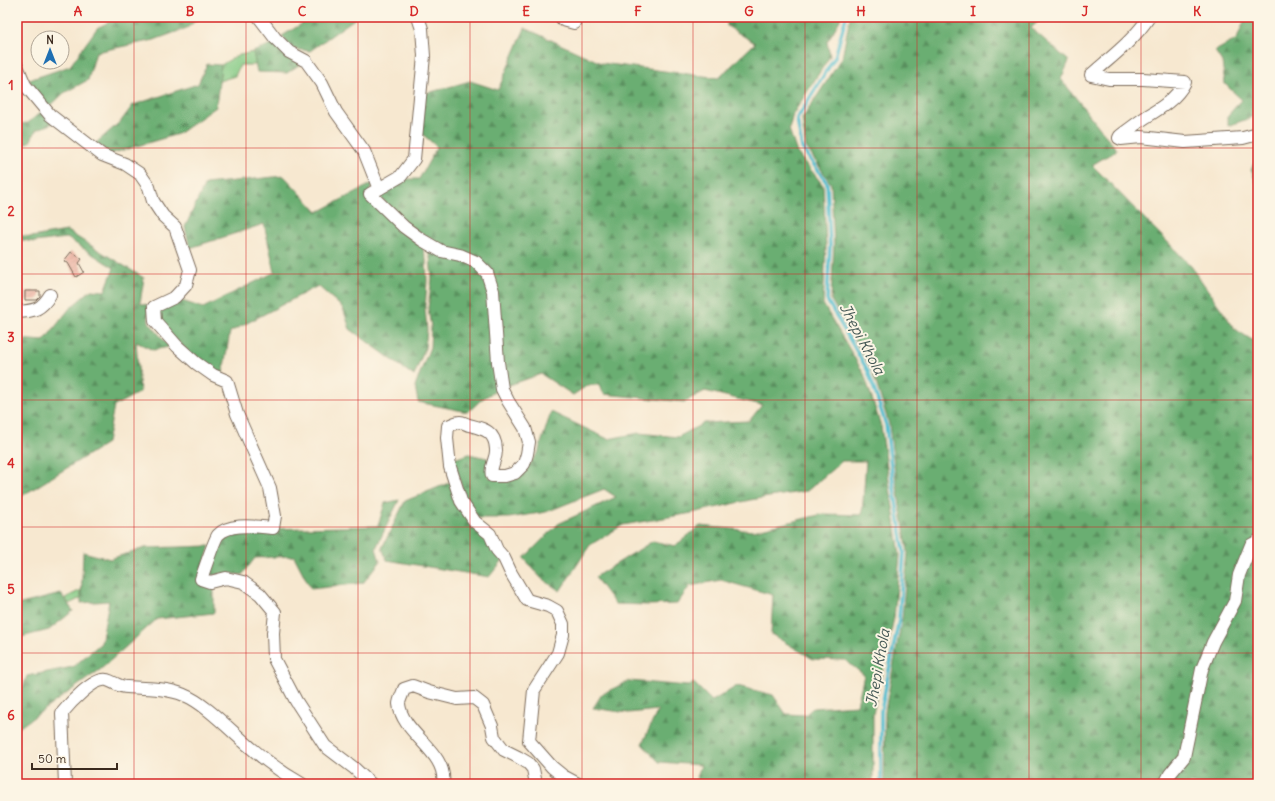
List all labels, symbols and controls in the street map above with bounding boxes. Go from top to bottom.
text: A [74,3,83,20]
text: B [186,3,195,20]
text: C [298,3,307,20]
text: D [409,3,419,20]
text: E [522,3,530,20]
text: F [634,3,642,20]
text: G [744,3,754,20]
text: H [856,3,866,20]
text: I [970,3,976,20]
text: J [1082,3,1089,20]
text: K [1193,3,1202,20]
north arrow [30,30,70,70]
text: N [46,33,54,47]
text: 1 [8,77,14,94]
text: 2 [7,203,15,220]
water label: Jhepi Khola [836,300,890,379]
text: 3 [7,329,15,346]
text: 4 [7,455,15,472]
text: 5 [7,581,15,598]
water label: Jhepi Khola [861,626,894,708]
text: 6 [7,707,15,724]
scale bar [32,745,117,771]
text: 50 m [38,751,67,766]

